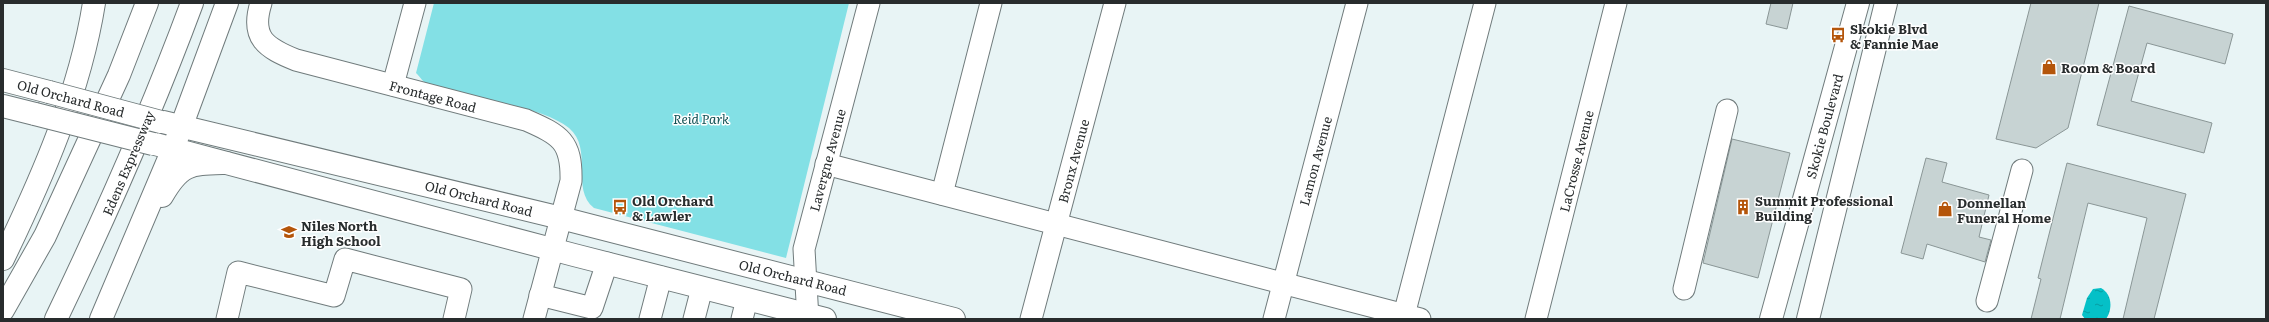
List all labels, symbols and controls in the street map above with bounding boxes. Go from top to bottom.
place label: Skokie Blvd & Fannie Mae [1850,19,1939,53]
bus stop icon: Skokie Blvd & Fannie Mae [1829,26,1847,44]
shop icon: Room & Board [2040,58,2058,76]
place label: Room & Board [2061,58,2156,77]
street label: Skokie Boulevard [1801,71,1847,181]
street label: Old Orchard Road [15,75,127,121]
street label: Frontage Road [387,75,479,117]
street label: Lavergne Avenue [804,106,850,214]
street label: Edens Expressway [97,107,159,218]
street label: LaCrosse Avenue [1554,108,1598,214]
park label: Reid Park [673,109,730,128]
street label: Lamon Avenue [1294,114,1336,208]
street label: Bronx Avenue [1053,117,1093,205]
street label: Old Orchard Road [423,175,535,221]
place label: Old Orchard & Lawler [632,191,714,225]
place label: Summit Professional Building [1755,191,1894,225]
place label: Donnellan Funeral Home [1957,193,2051,227]
bus stop icon: Old Orchard & Lawler [611,198,629,216]
building icon: Summit Professional Building [1734,198,1752,216]
shop icon: Donnellan Funeral Home [1936,200,1954,218]
place label: Niles North High School [301,216,381,250]
school or university icon: Niles North High School [280,223,298,241]
street label: Old Orchard Road [737,254,849,300]

